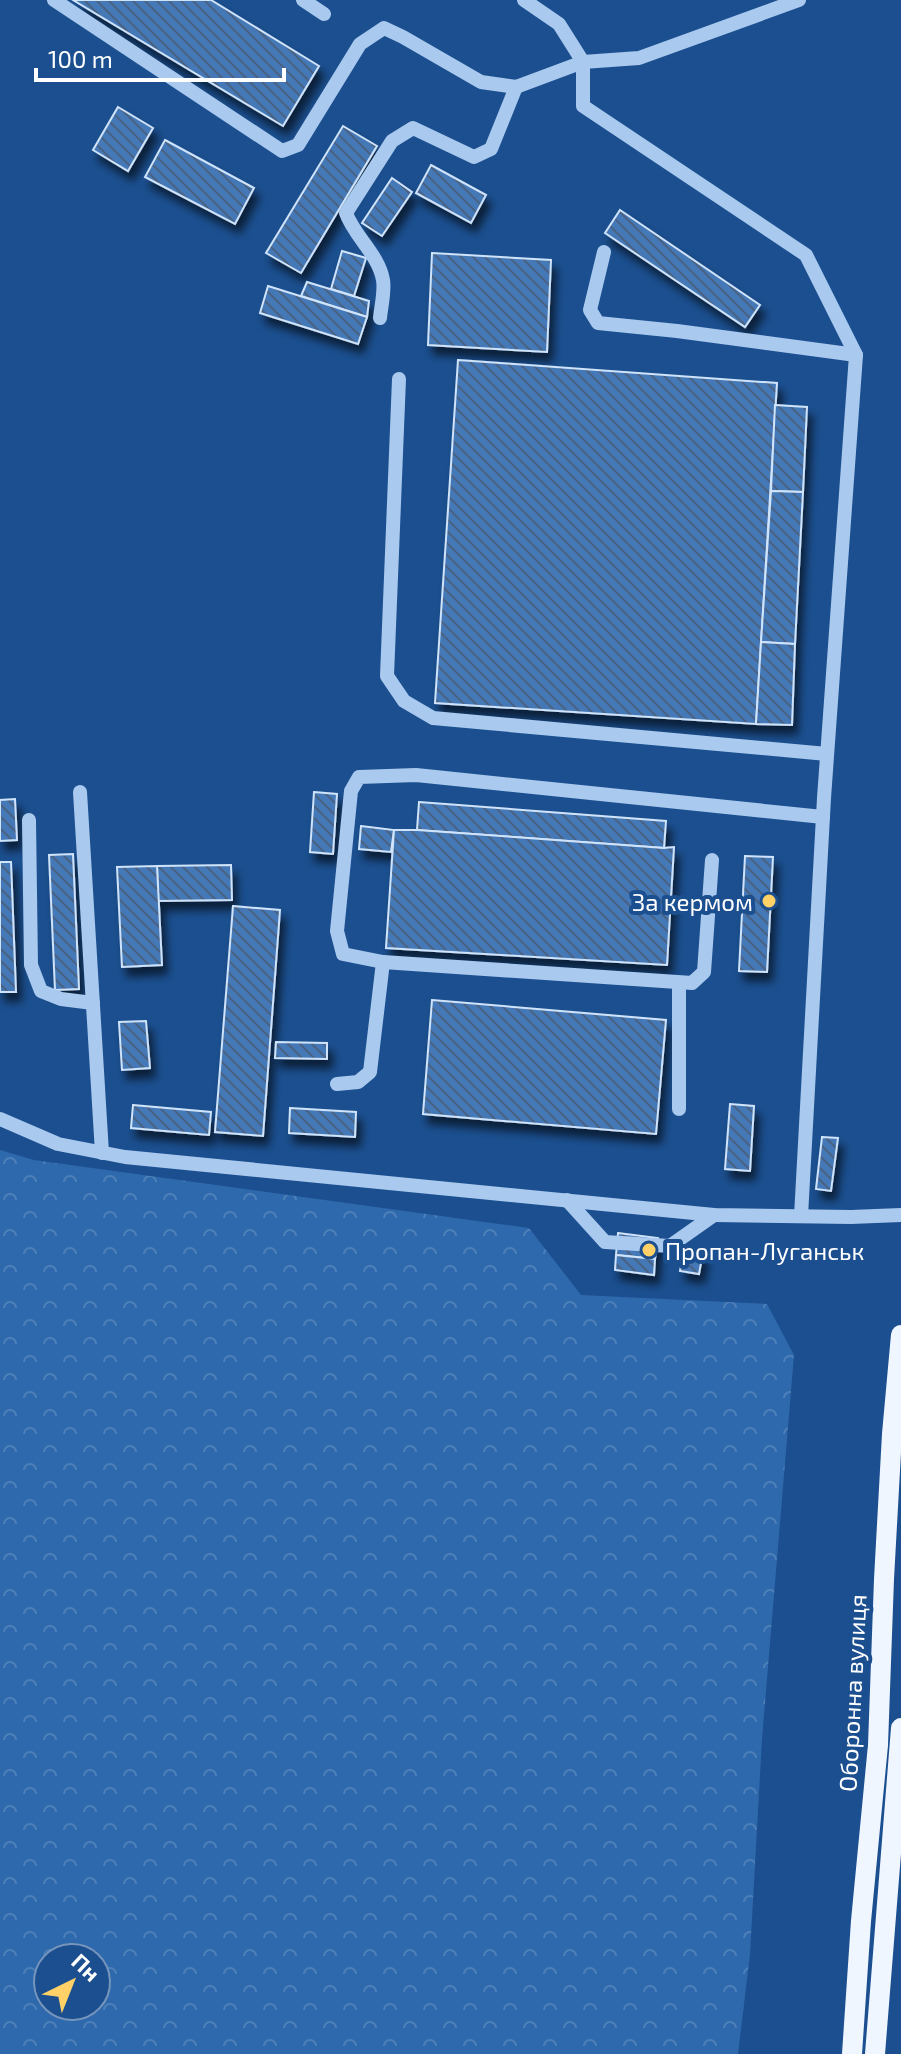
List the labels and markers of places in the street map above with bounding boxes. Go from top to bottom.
place label: За кермом [632,887,753,916]
marker: За кермом [760,892,778,910]
place label: Пропан-Луганськ [665,1236,864,1266]
marker: Пропан-Луганськ [640,1241,658,1259]

